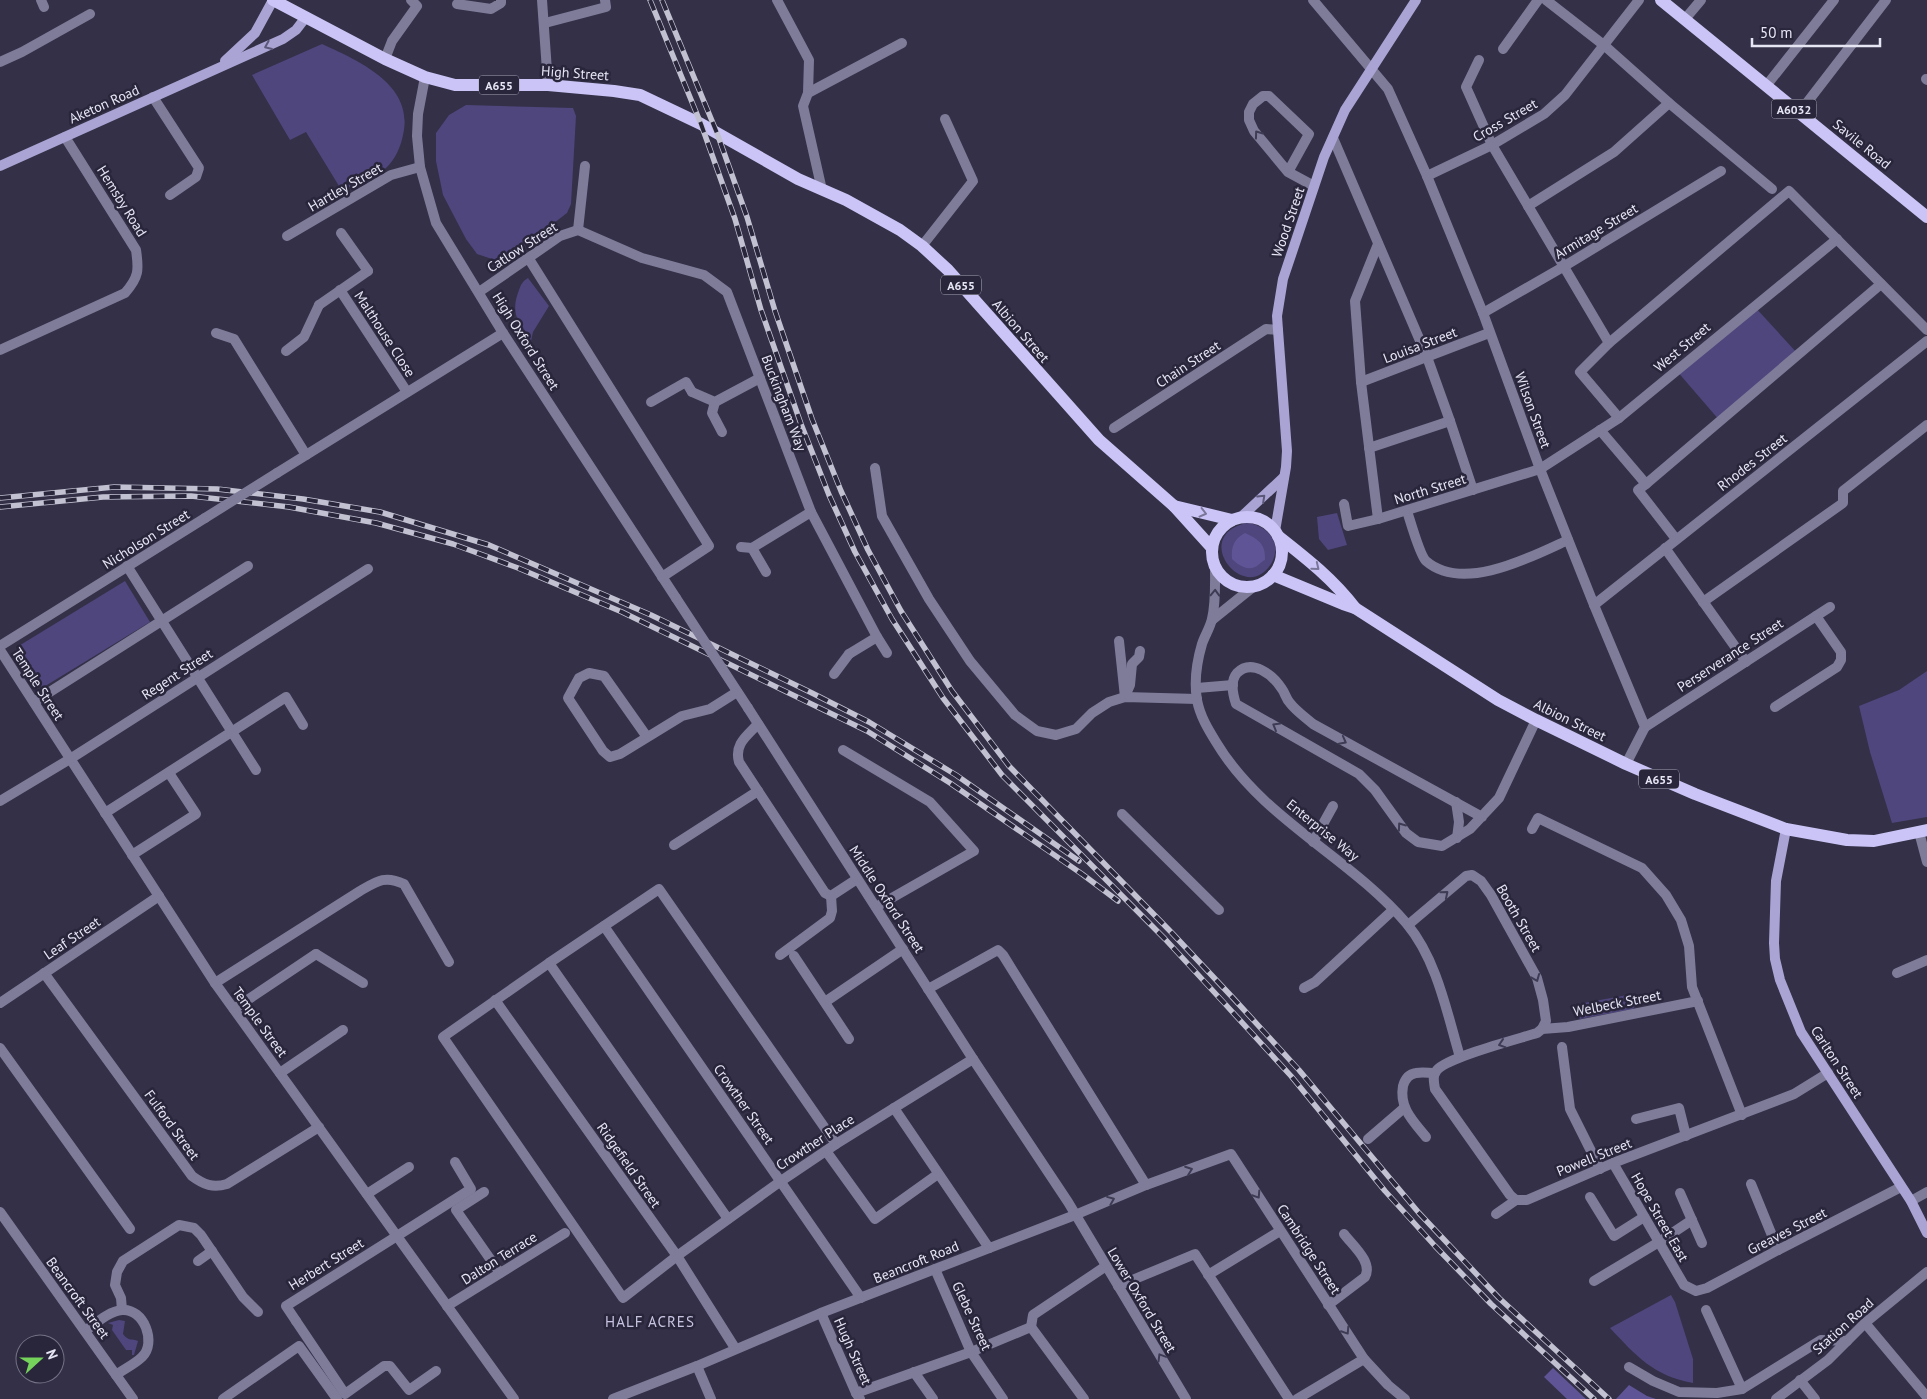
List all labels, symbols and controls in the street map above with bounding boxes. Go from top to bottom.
scale bar [1752,15,1880,47]
text: 50 m [1760,23,1793,42]
one-way arrow [264,39,273,50]
street label: High Street [541,62,610,84]
road number: A655 [479,76,519,94]
street label: Aketon Road [66,81,142,127]
street label: Cross Street [1470,94,1541,146]
road number: A6032 [1772,100,1816,118]
street label: Savile Road [1829,115,1895,173]
one-way arrow [1255,131,1263,140]
street label: Hartley Street [305,158,386,215]
street label: Hemsby Road [93,162,151,240]
street label: Wood Street [1268,184,1308,259]
street label: Armitage Street [1551,199,1641,263]
street label: Catlow Street [483,217,561,276]
road number: A655 [941,276,981,294]
street label: Malthouse Close [351,288,419,380]
street label: High Oxford Street [489,289,563,393]
street label: Albion Street [989,296,1054,367]
street label: West Street [1650,318,1714,376]
street label: Louisa Street [1381,323,1460,367]
street label: Chain Street [1152,336,1224,392]
street label: Buckingham Way [757,352,811,454]
street label: Wilson Street [1511,369,1555,451]
street label: Rhodes Street [1714,429,1791,495]
street label: North Street [1392,470,1468,508]
one-way arrow [1256,494,1265,503]
street label: Nicholson Street [99,505,193,573]
one-way arrow [1198,507,1207,518]
one-way arrow [1310,561,1319,570]
one-way arrow [1209,589,1220,597]
street label: Perserverance Street [1674,614,1787,696]
street label: Temple Street [8,644,68,724]
street label: Regent Street [138,644,216,704]
street label: Albion Street [1531,695,1609,745]
one-way arrow [1272,723,1281,733]
one-way arrow [1338,735,1347,745]
road number: A655 [1639,770,1679,789]
street label: Enterprise Way [1283,795,1363,865]
one-way arrow [1398,823,1406,832]
street label: Middle Oxford Street [845,842,929,956]
street label: Booth Street [1492,881,1546,955]
one-way arrow [1439,891,1448,899]
street label: Leaf Street [40,912,104,963]
one-way arrow [1530,973,1540,981]
street label: Temple Street [228,983,292,1061]
street label: Welbeck Street [1572,986,1663,1020]
street label: Carlton Street [1807,1022,1867,1102]
one-way arrow [1498,1038,1506,1048]
street label: Crowther Street [710,1060,778,1148]
street label: Fulford Street [140,1086,204,1164]
street label: Crowther Place [772,1110,858,1174]
street label: Ridgefield Street [593,1119,665,1211]
street label: Powell Street [1554,1134,1635,1180]
one-way arrow [1184,1166,1193,1176]
street label: Hope Street East [1627,1169,1693,1265]
one-way arrow [1251,1190,1261,1199]
one-way arrow [1106,1196,1115,1206]
street label: Cambridge Street [1273,1201,1345,1298]
street label: Greaves Street [1744,1203,1830,1259]
street label: Dalton Terrace [458,1228,540,1288]
street label: Herbert Street [285,1234,367,1294]
street label: Beancroft Road [871,1237,961,1287]
street label: Lower Oxford Street [1104,1244,1181,1356]
street label: Beancroft Street [42,1254,114,1343]
street label: Glebe Street [948,1279,996,1354]
street label: Station Road [1809,1294,1877,1358]
district label: HALF ACRES [605,1312,695,1331]
street label: Hugh Street [830,1315,876,1388]
one-way arrow [1340,1326,1349,1335]
north arrow [15,1334,65,1384]
text: N [42,1347,62,1362]
one-way arrow [1158,1354,1167,1363]

